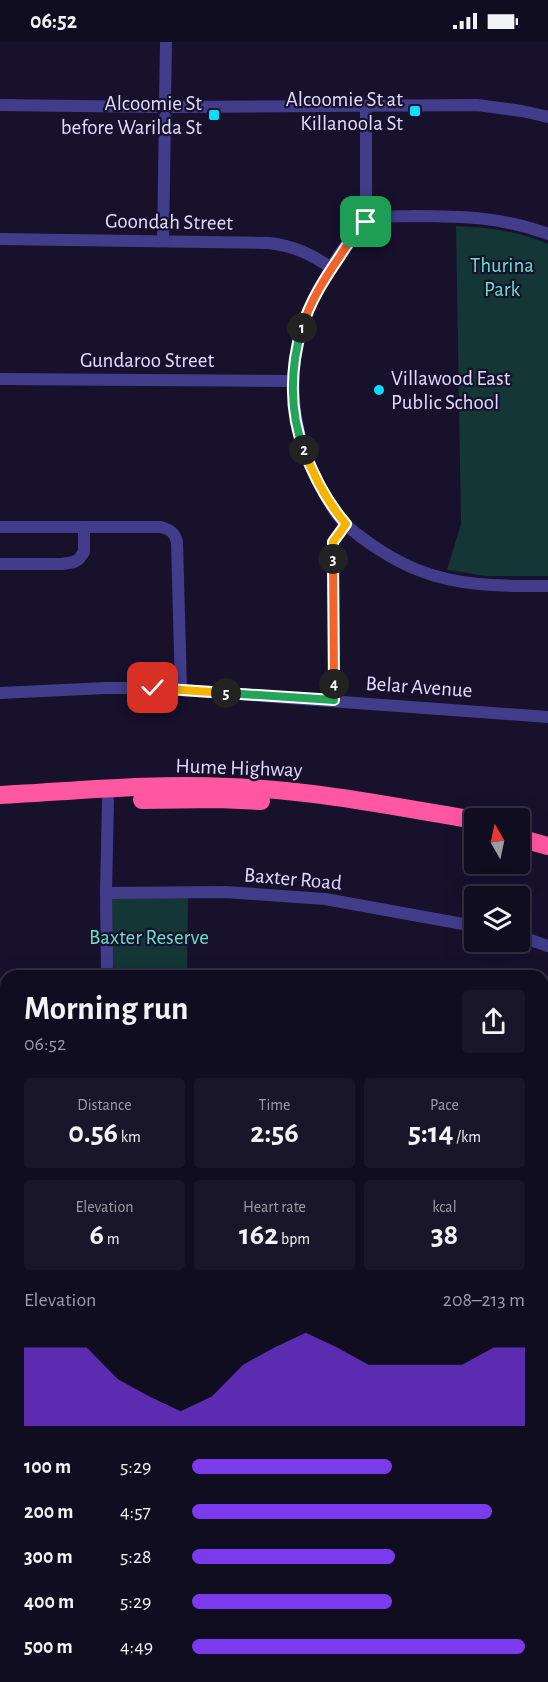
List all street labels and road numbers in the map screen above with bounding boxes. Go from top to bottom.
street label: Goondah Street [105,210,233,234]
street label: Gundaroo Street [80,350,214,371]
street label: Belar Avenue [365,673,473,701]
street label: Hume Highway [175,755,303,781]
street label: Baxter Road [243,864,343,894]

